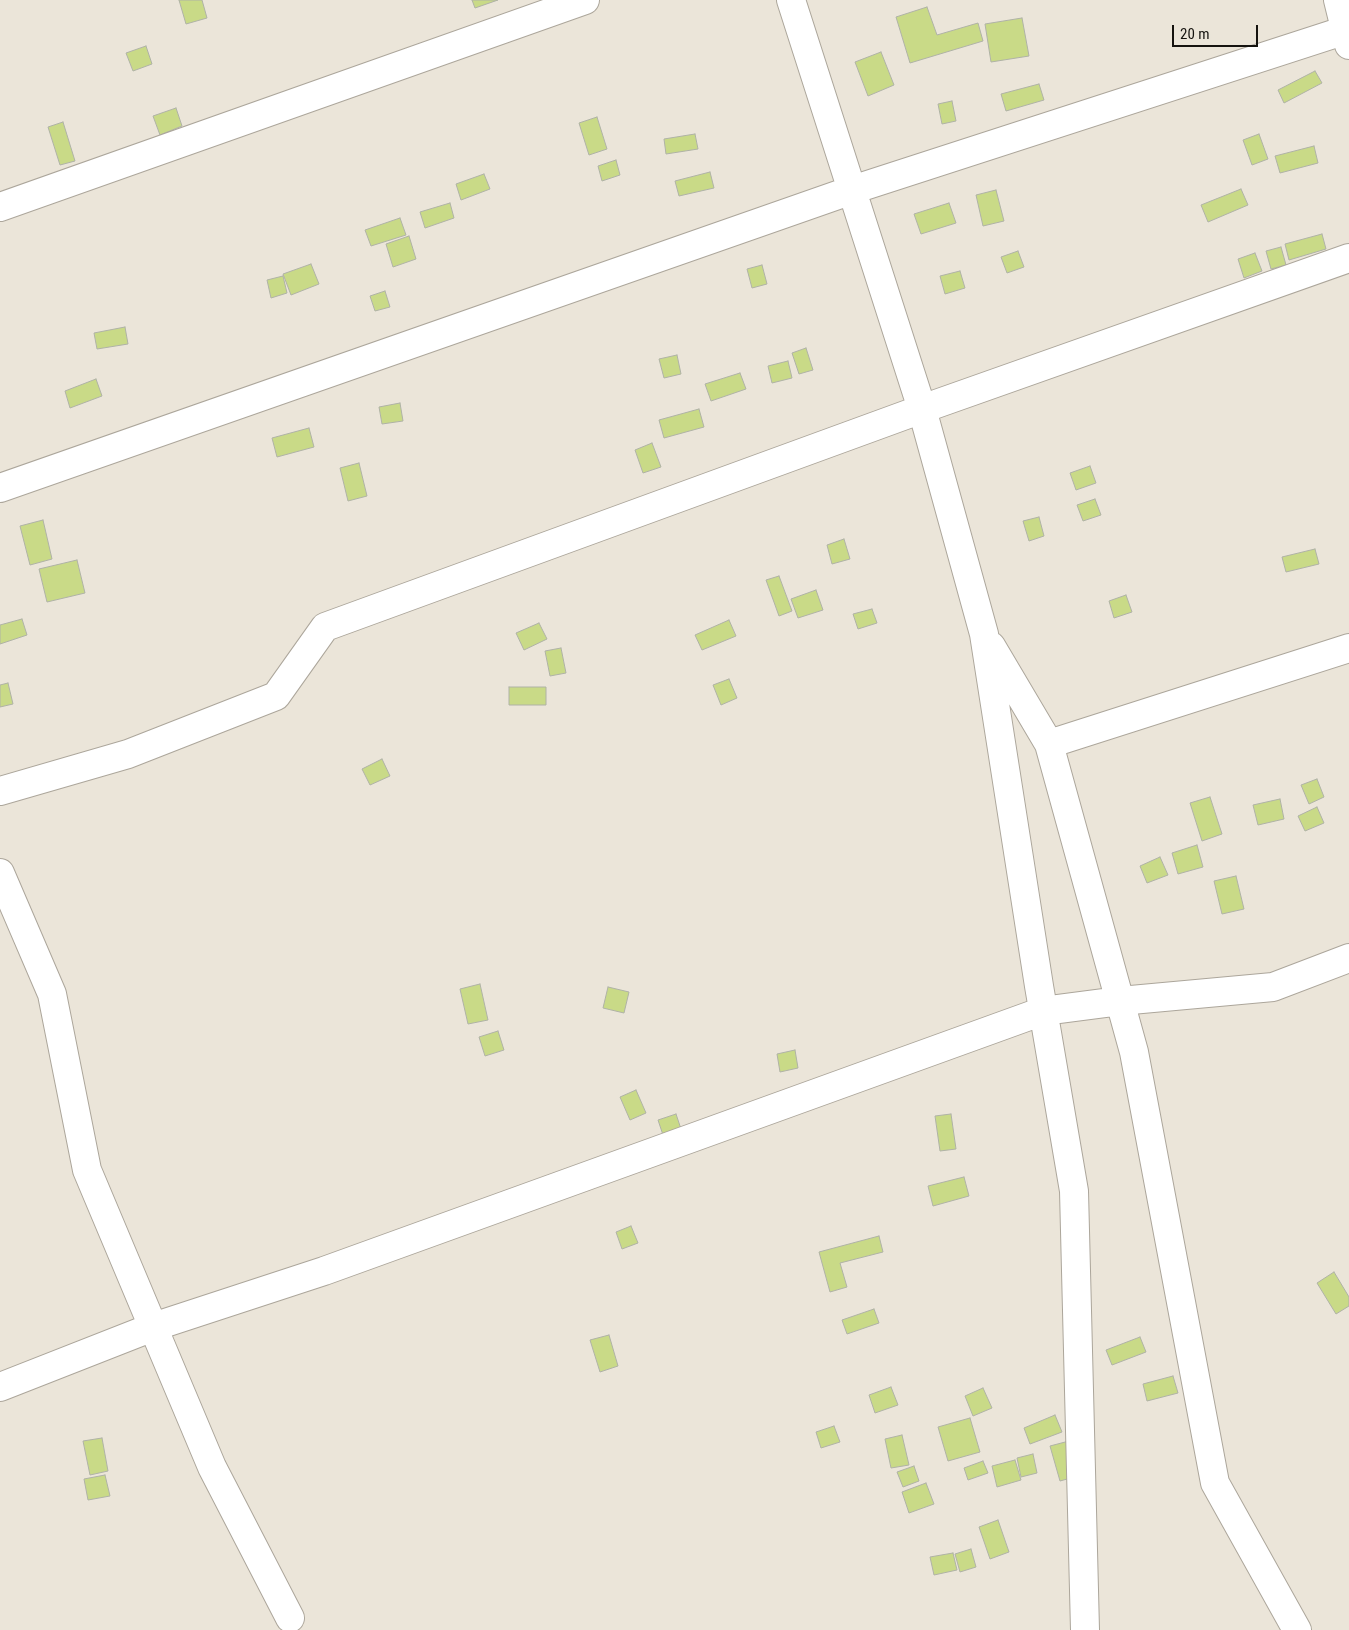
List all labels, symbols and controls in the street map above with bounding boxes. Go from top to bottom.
scale bar [1174,15,1260,47]
text: 20 m [1180,25,1210,43]

